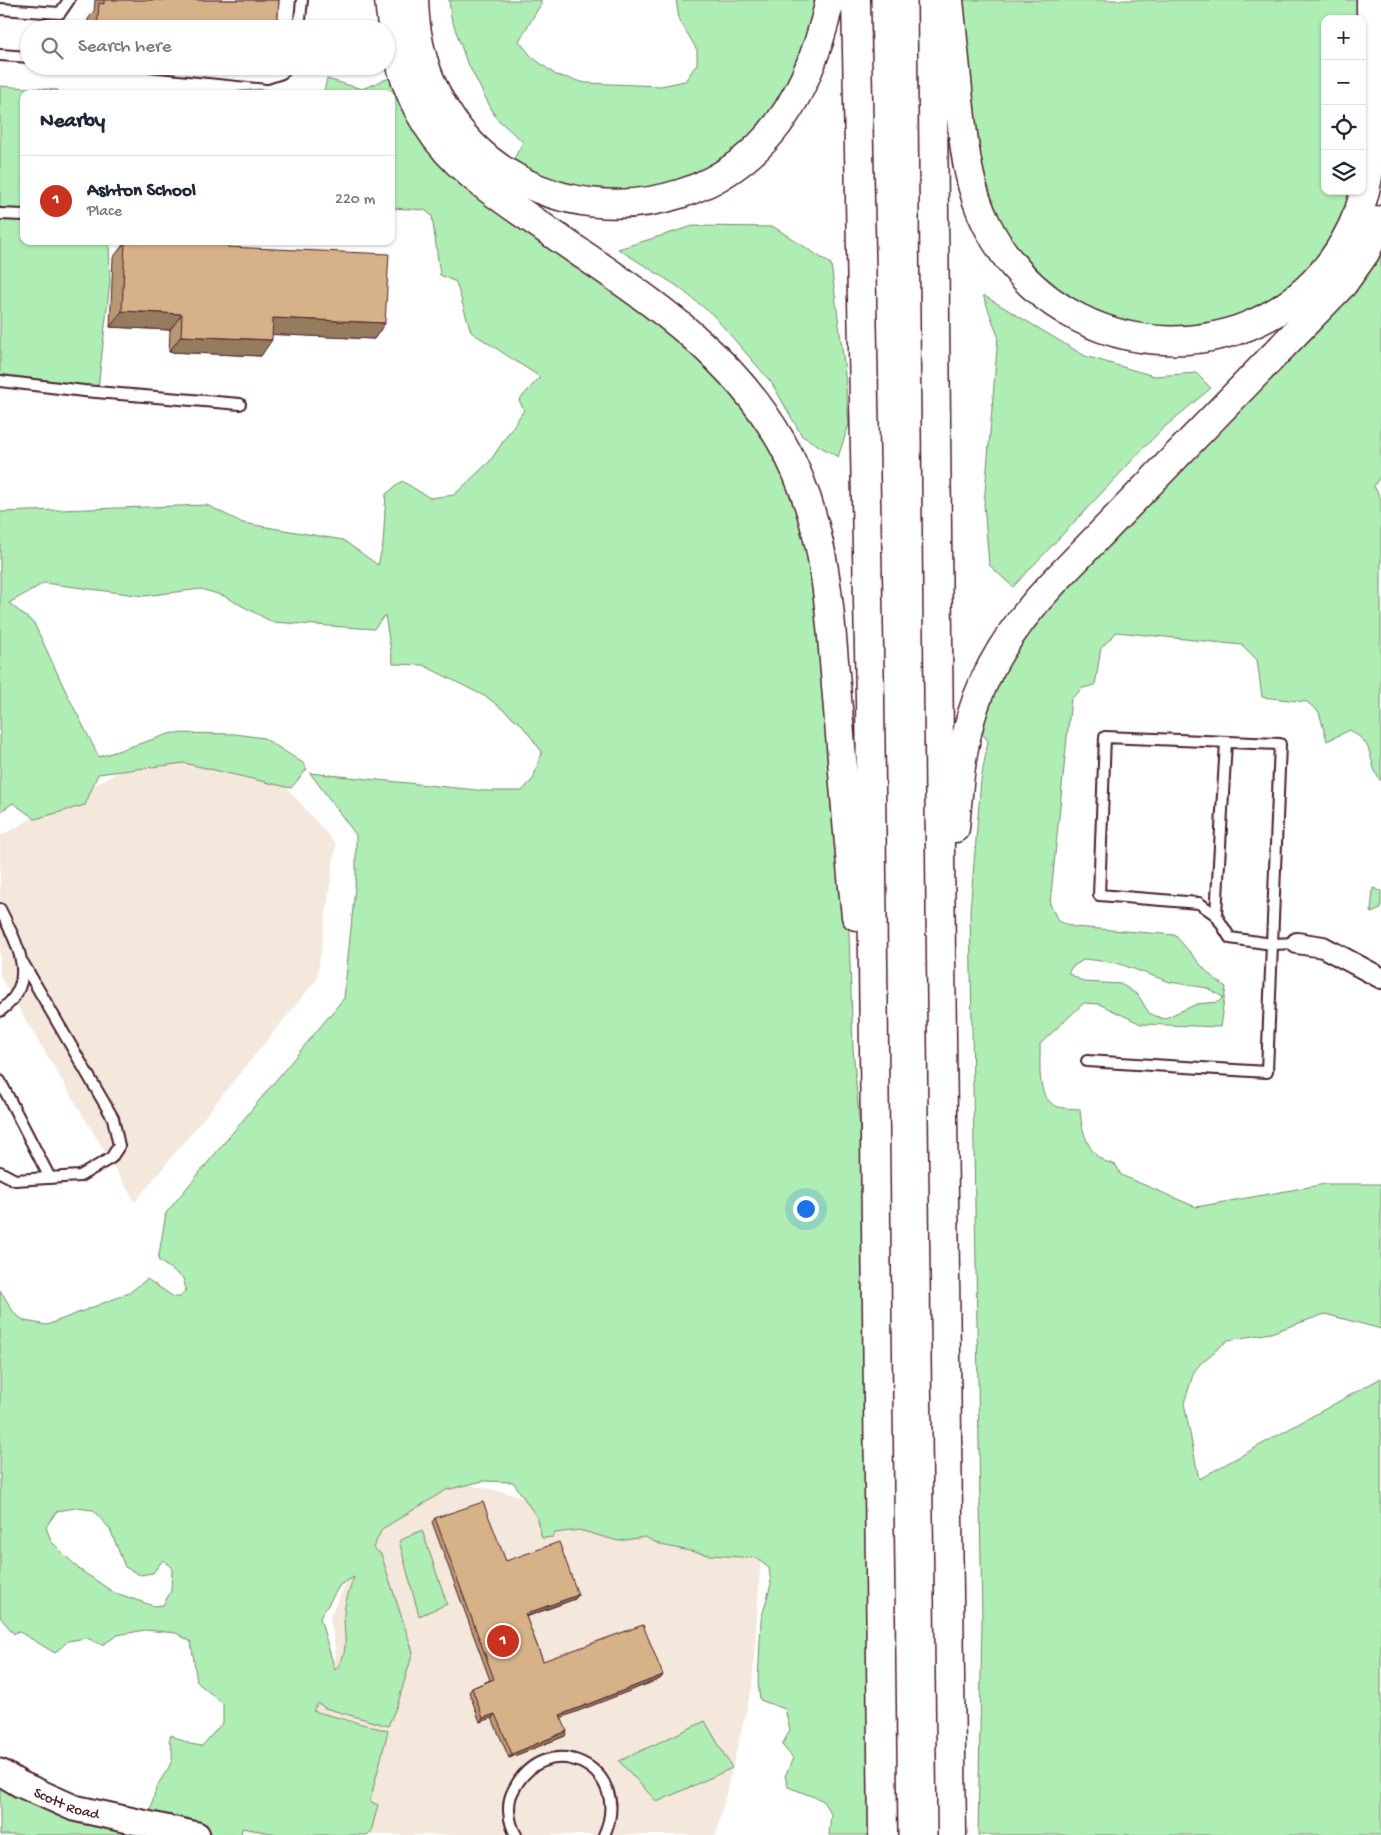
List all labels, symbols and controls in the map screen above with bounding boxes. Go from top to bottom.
map controls [1321,15,1366,195]
button: + [1321,15,1366,60]
search box [20,20,395,75]
icon: search [38,34,66,62]
text: Search here [78,36,172,59]
button: − [1321,60,1366,105]
button: locate [1321,105,1366,150]
text: Nearby [40,110,105,135]
button: layers [1321,150,1366,195]
text: Ashton School [87,180,196,203]
text: 1 [53,191,59,210]
text: 220 m [335,191,375,210]
text: Place [87,203,122,222]
your location [793,1196,819,1222]
pin: 1 [487,1622,519,1660]
street label: Scott Road [31,1784,102,1825]

